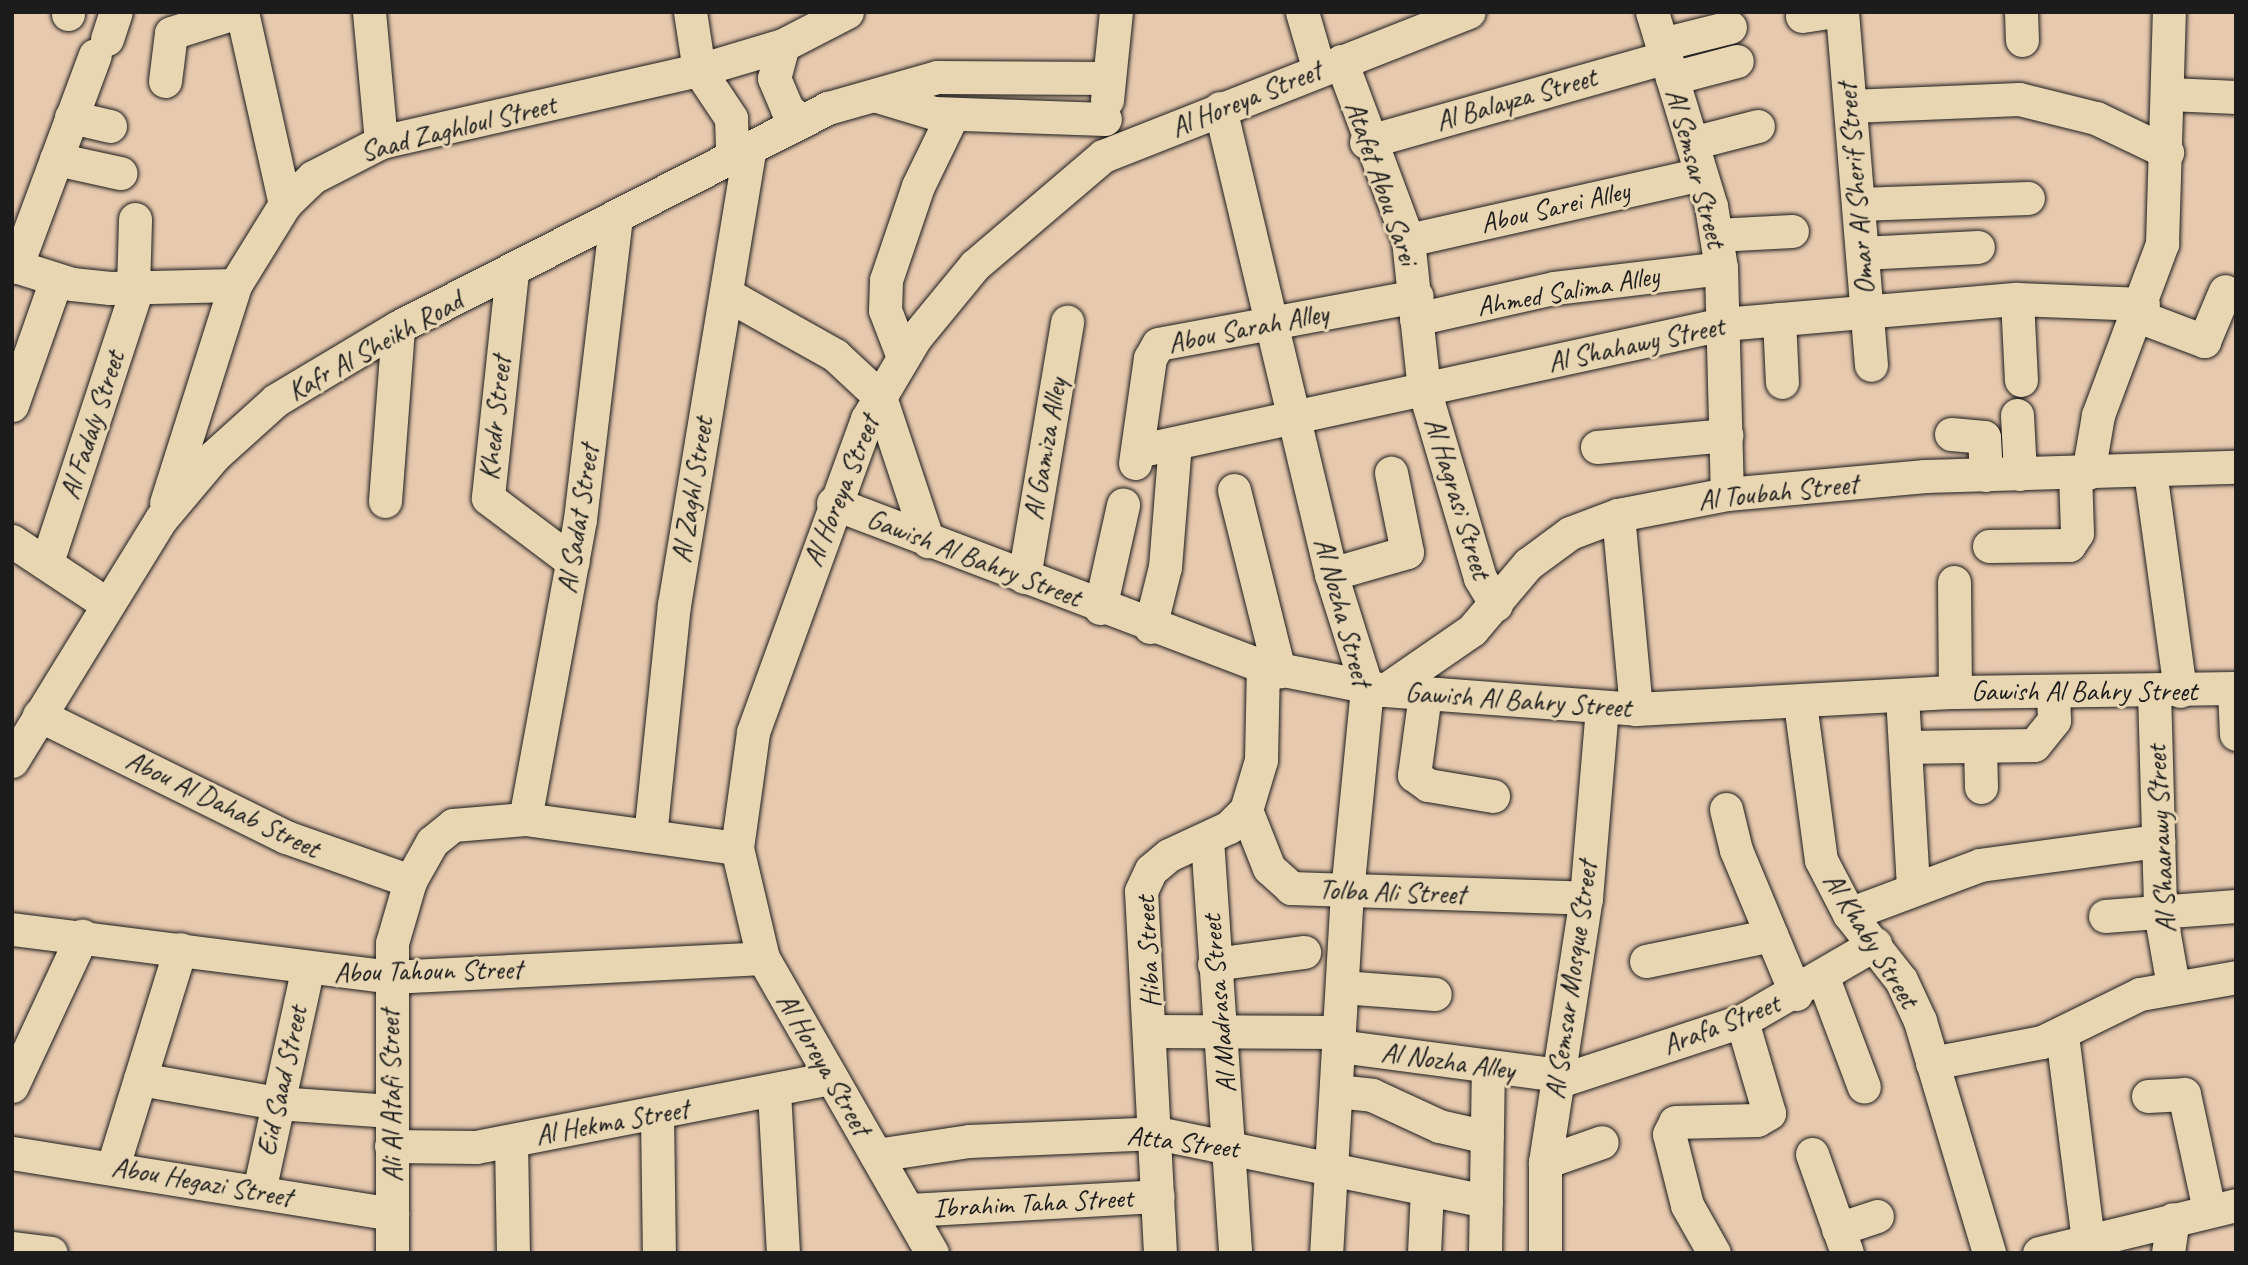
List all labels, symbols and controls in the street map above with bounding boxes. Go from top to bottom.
street label: Al Horeya Street [1166,54,1326,144]
street label: Al Balayza Street [1432,60,1600,138]
street label: Omar Al Sherif Street [1830,82,1882,296]
street label: Al Semsar Street [1659,85,1733,251]
street label: Saad Zaghloul Street [356,87,560,169]
street label: Atafet Abou Sarei [1338,96,1426,270]
street label: Abou Sarei Alley [1477,174,1633,240]
street label: Ahmed Salima Alley [1474,258,1662,324]
street label: Kafr Al Sheikh Road [282,284,468,408]
street label: Abou Sarah Alley [1165,296,1331,360]
street label: Al Shahawy Street [1544,309,1728,379]
street label: Al Fadaly Street [52,347,132,503]
street label: Khedr Street [472,354,518,482]
street label: Al Gamiza Alley [1016,376,1074,522]
street label: Al Horeya Street [796,411,886,571]
street label: Al Hagrasi Street [1417,413,1499,583]
street label: Al Zaghl Street [664,415,720,565]
street label: Al Sadat Street [550,442,606,596]
street label: Al Toubah Street [1697,467,1859,517]
street label: Gawish Al Bahry Street [862,502,1086,614]
street label: Al Nozha Street [1307,534,1379,690]
street label: Gawish Al Bahry Street [1970,674,2198,708]
street label: Gawish Al Bahry Street [1404,675,1632,725]
street label: Abou Al Dahab Street [121,743,325,865]
street label: Al Shaarawy Street [2139,743,2183,935]
street label: Al Semsar Mosque Street [1538,860,1604,1100]
street label: Al Khaby Street [1816,866,1926,1014]
street label: Tolba Ali Street [1318,873,1466,911]
street label: Hiba Street [1128,895,1168,1009]
street label: Al Madrasa Street [1194,913,1244,1095]
street label: Abou Tahoun Street [333,953,523,989]
street label: Arafa Street [1658,986,1784,1062]
street label: Al Horeya Street [770,987,878,1141]
street label: Eid Saad Street [250,1002,314,1160]
street label: Ali Al Atafi Street [373,1009,409,1183]
street label: Al Nozha Alley [1379,1035,1517,1087]
street label: Al Hekma Street [532,1092,692,1152]
street label: Atta Street [1125,1118,1241,1166]
street label: Abou Hegazi Street [110,1150,294,1214]
street label: Ibrahim Taha Street [932,1181,1134,1225]

